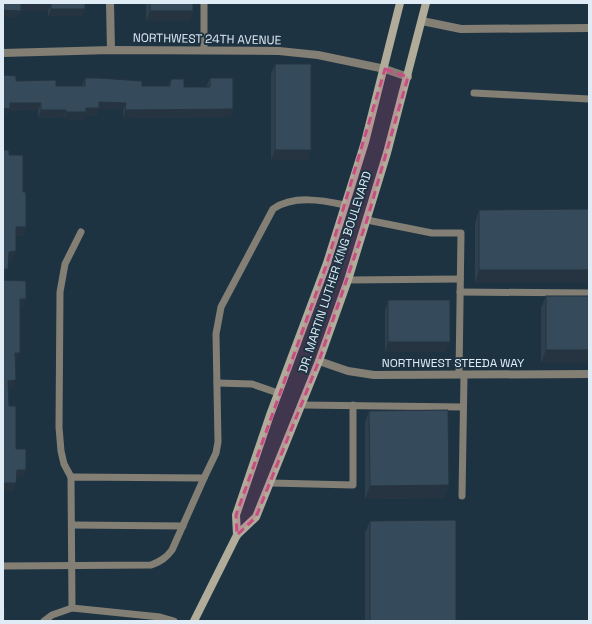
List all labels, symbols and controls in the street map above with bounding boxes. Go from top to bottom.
street label: NORTHWEST 24TH AVENUE [133,30,282,48]
street label: DR. MARTIN LUTHER KING BOULEVARD [295,169,375,375]
street label: NORTHWEST STEEDA WAY [382,355,525,371]

